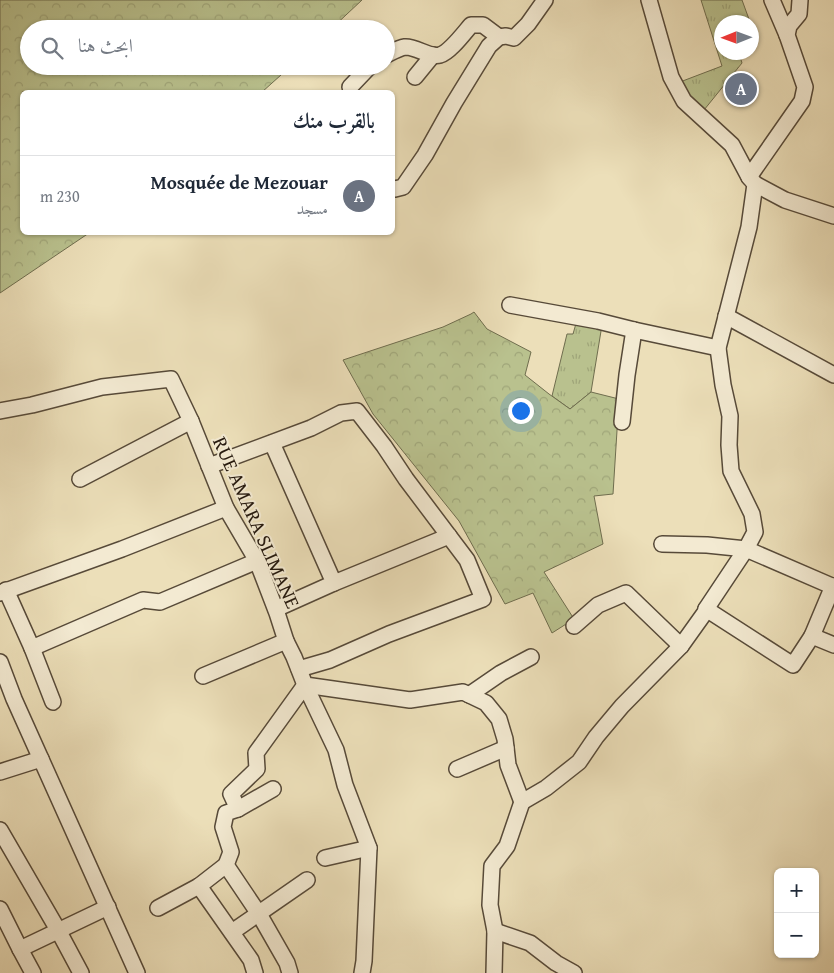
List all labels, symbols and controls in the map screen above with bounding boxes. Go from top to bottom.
north arrow [714,15,759,60]
search box [20,20,395,75]
text: ابحث هنا [78,31,133,59]
icon: search [38,34,66,62]
pin: A [725,70,757,108]
text: بالقرب منك [293,105,375,136]
text: Mosquée de Mezouar [150,168,328,196]
text: 230 m [40,184,80,208]
text: A [354,184,364,208]
text: مسجد [297,196,328,220]
your location [508,398,534,424]
street label: RUE AMARA SLIMANE [206,431,308,613]
map controls [774,868,819,958]
button: + [774,868,819,913]
button: − [774,913,819,958]

